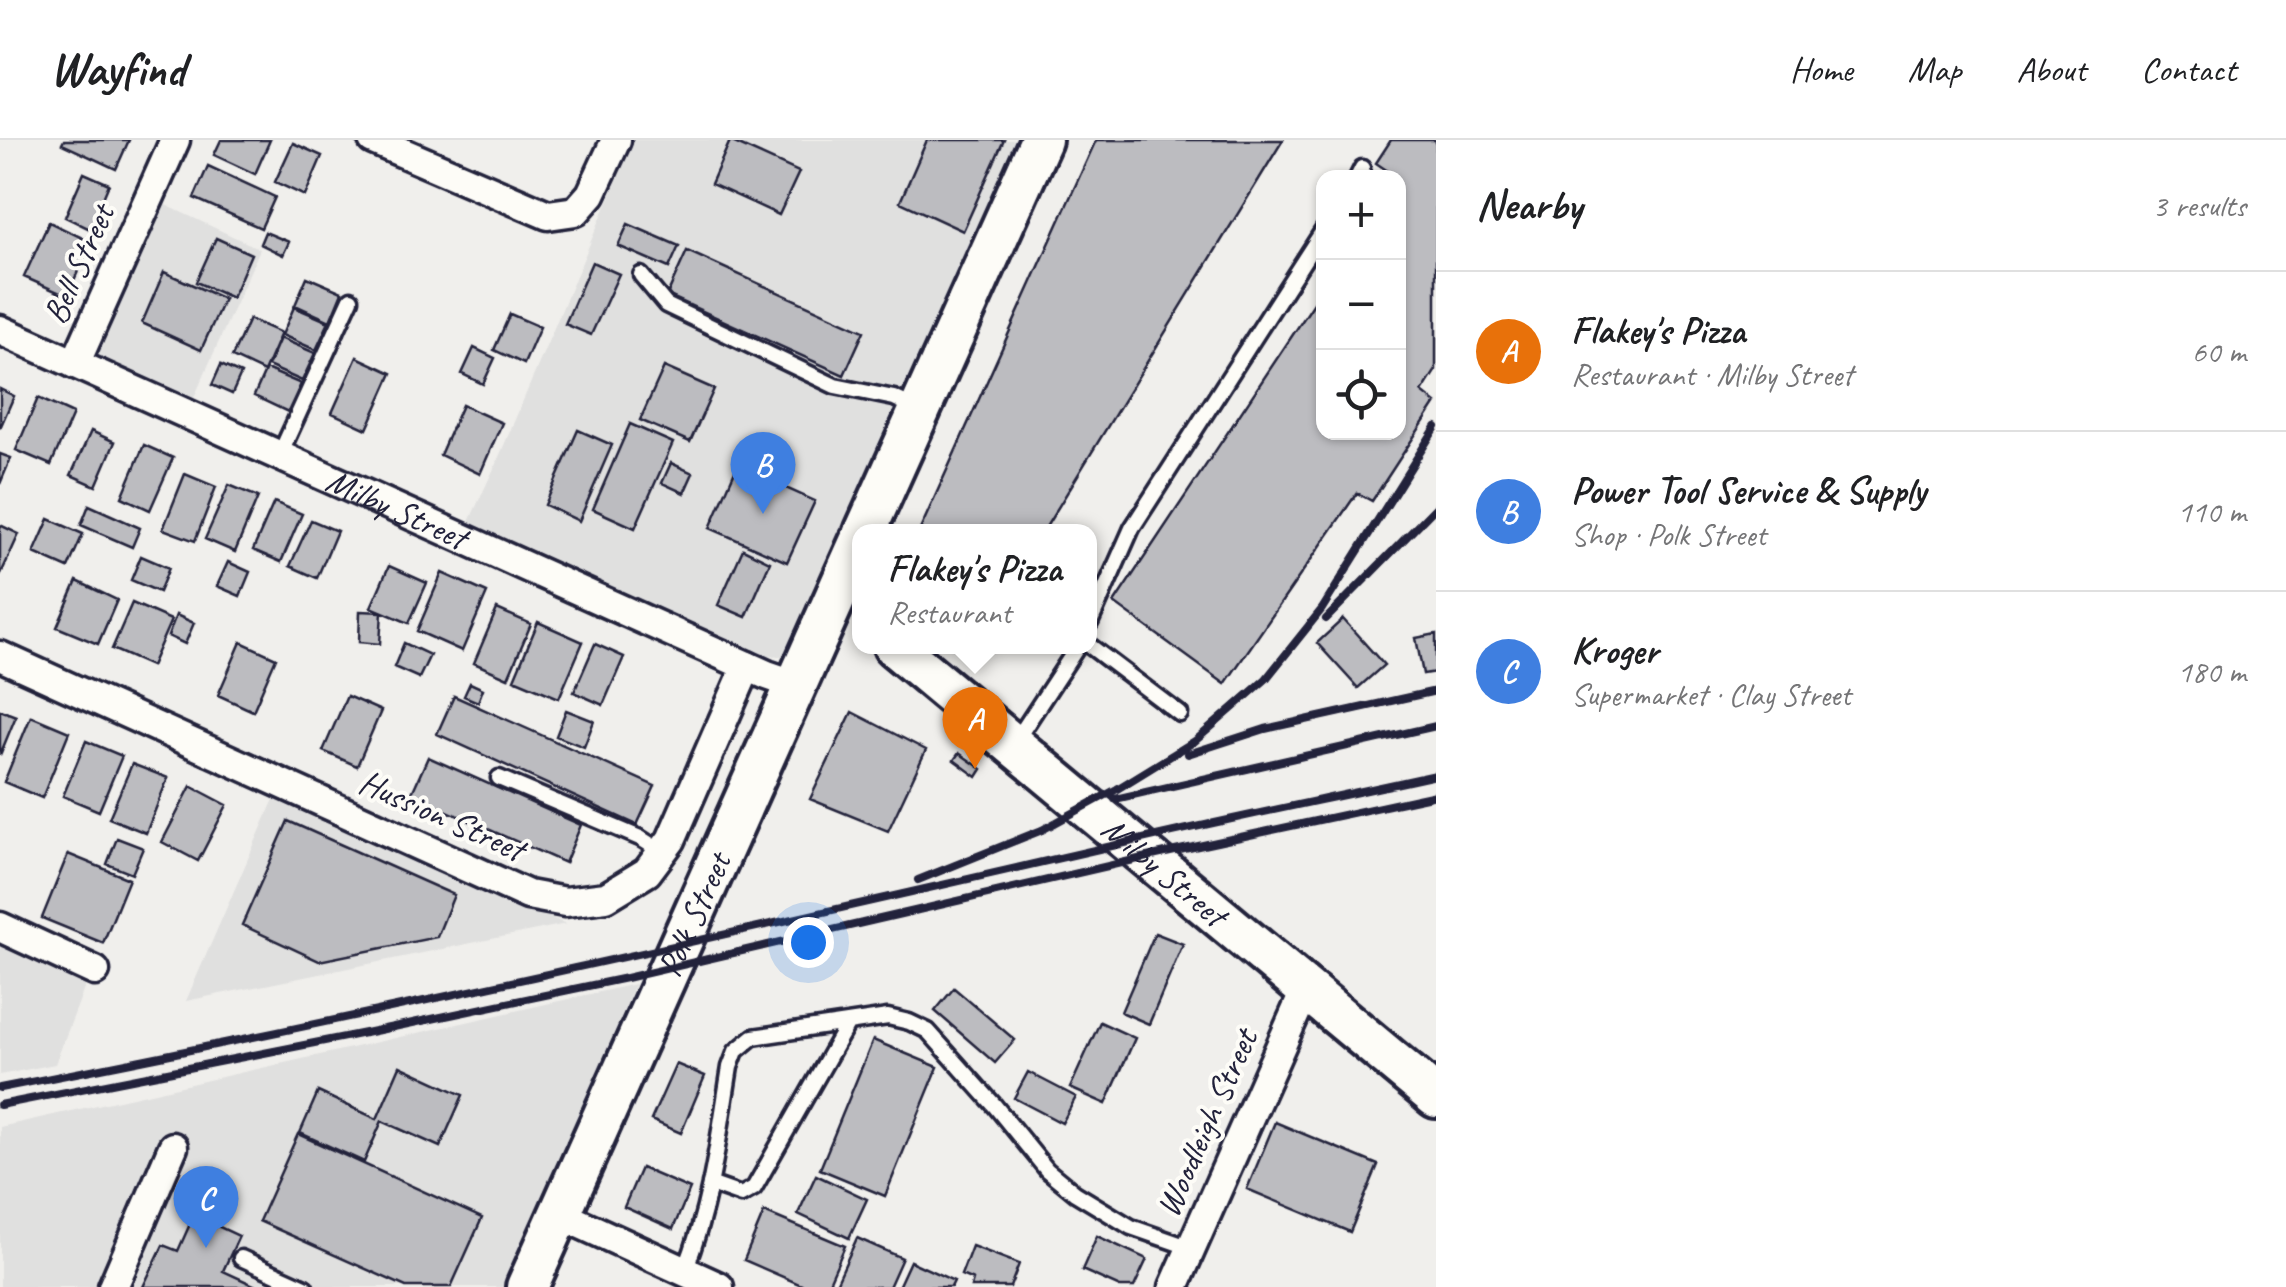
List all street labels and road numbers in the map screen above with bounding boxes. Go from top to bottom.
street label: Bell Street [32,194,126,331]
street label: Milby Street [319,458,478,562]
street label: Hussion Street [352,759,535,874]
street label: Milby Street [1092,806,1239,939]
street label: Polk Street [647,843,742,983]
street label: Woodleigh Street [1145,1020,1269,1224]

